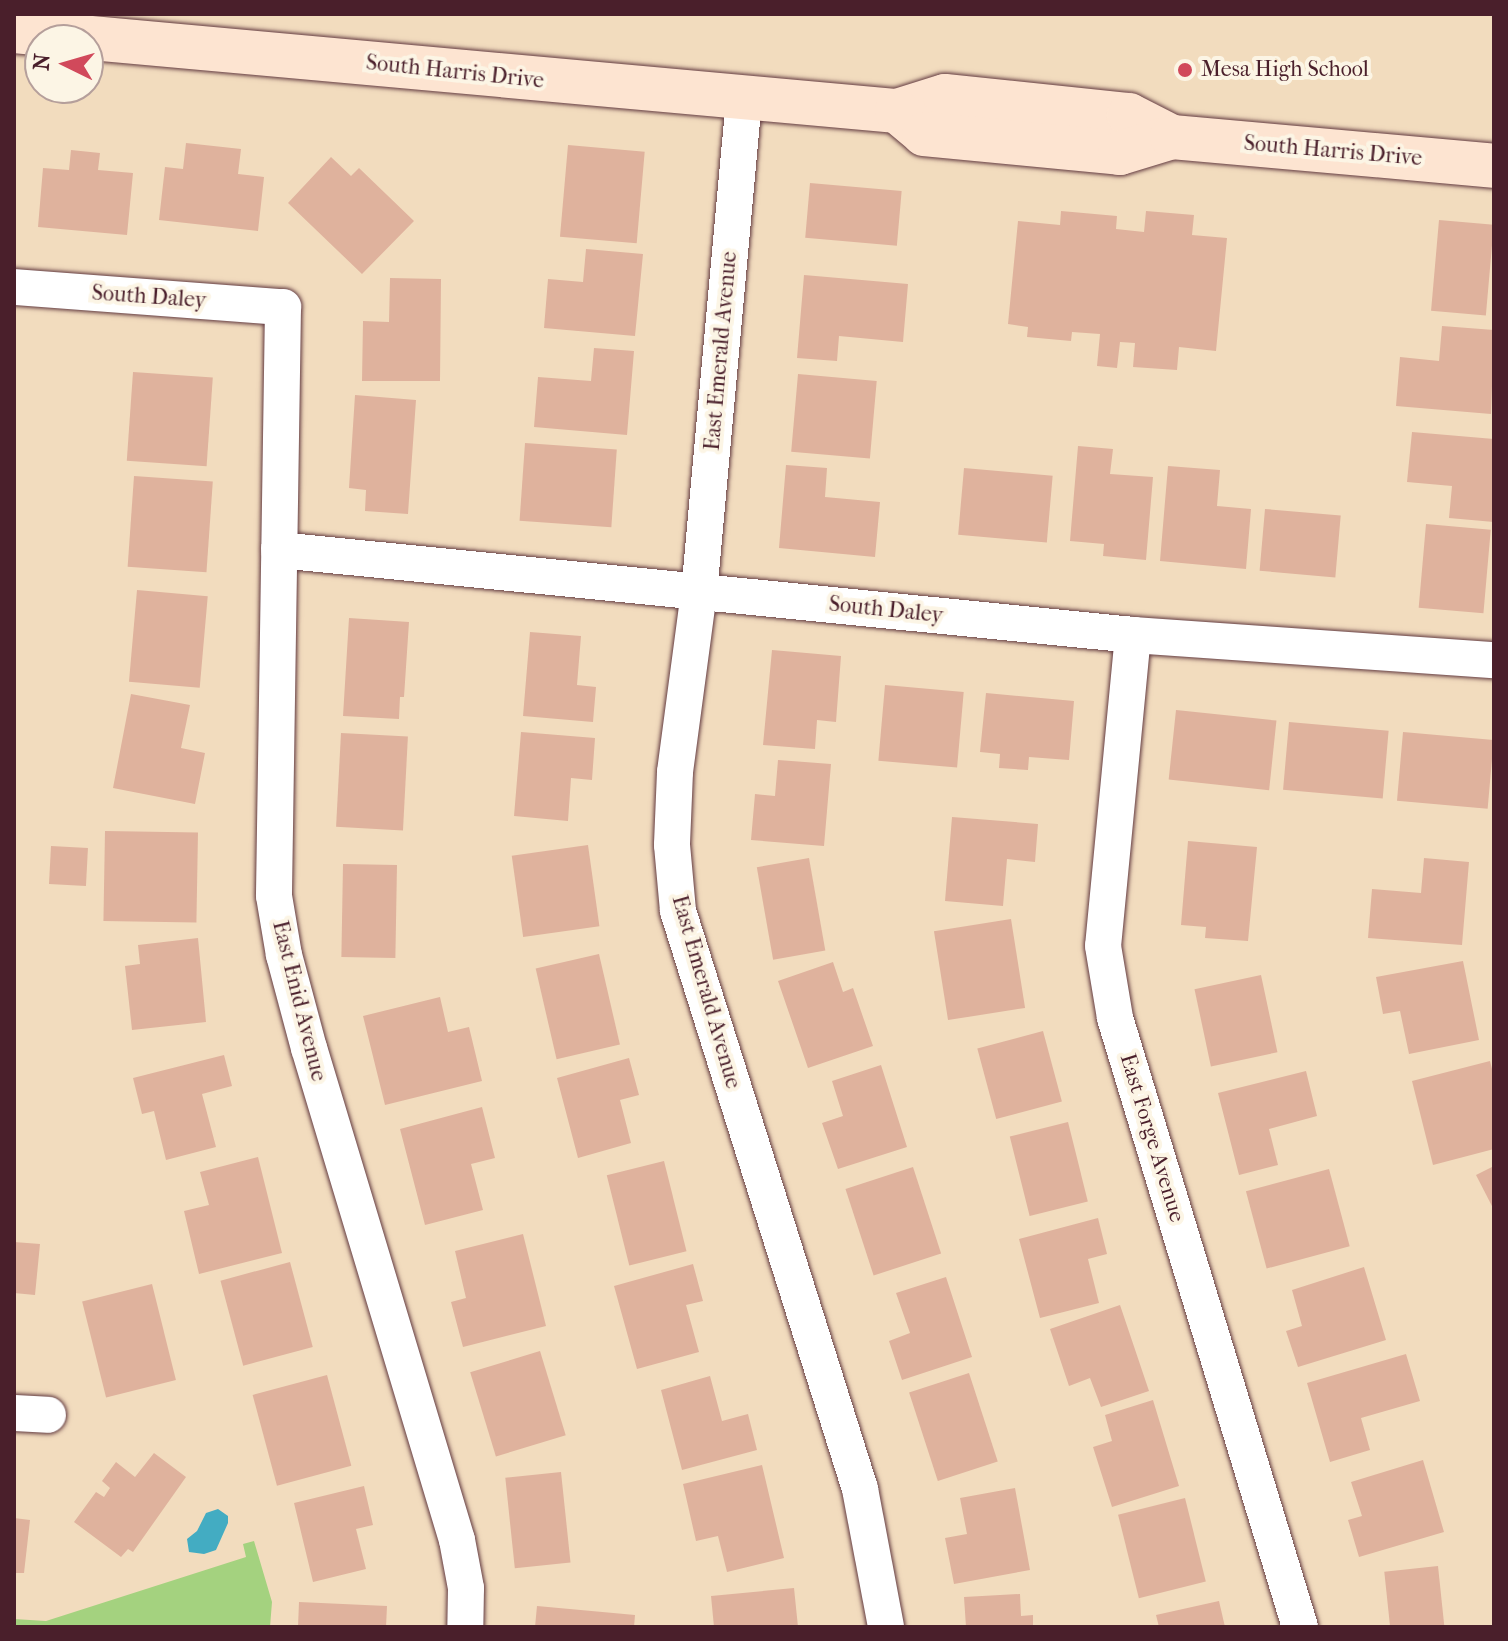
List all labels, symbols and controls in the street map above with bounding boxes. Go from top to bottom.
north arrow [24,24,104,104]
street label: South Harris Drive [365,50,545,94]
text: N [28,53,56,72]
place label: Mesa High School [1201,57,1369,83]
marker: Mesa High School [1176,61,1194,79]
street label: South Harris Drive [1243,130,1423,172]
street label: East Emerald Avenue [699,250,743,452]
street label: South Daley [91,280,207,314]
street label: South Daley [828,591,944,629]
street label: East Emerald Avenue [666,892,746,1092]
street label: East Enid Avenue [266,918,332,1084]
street label: East Forge Avenue [1114,1051,1190,1225]

